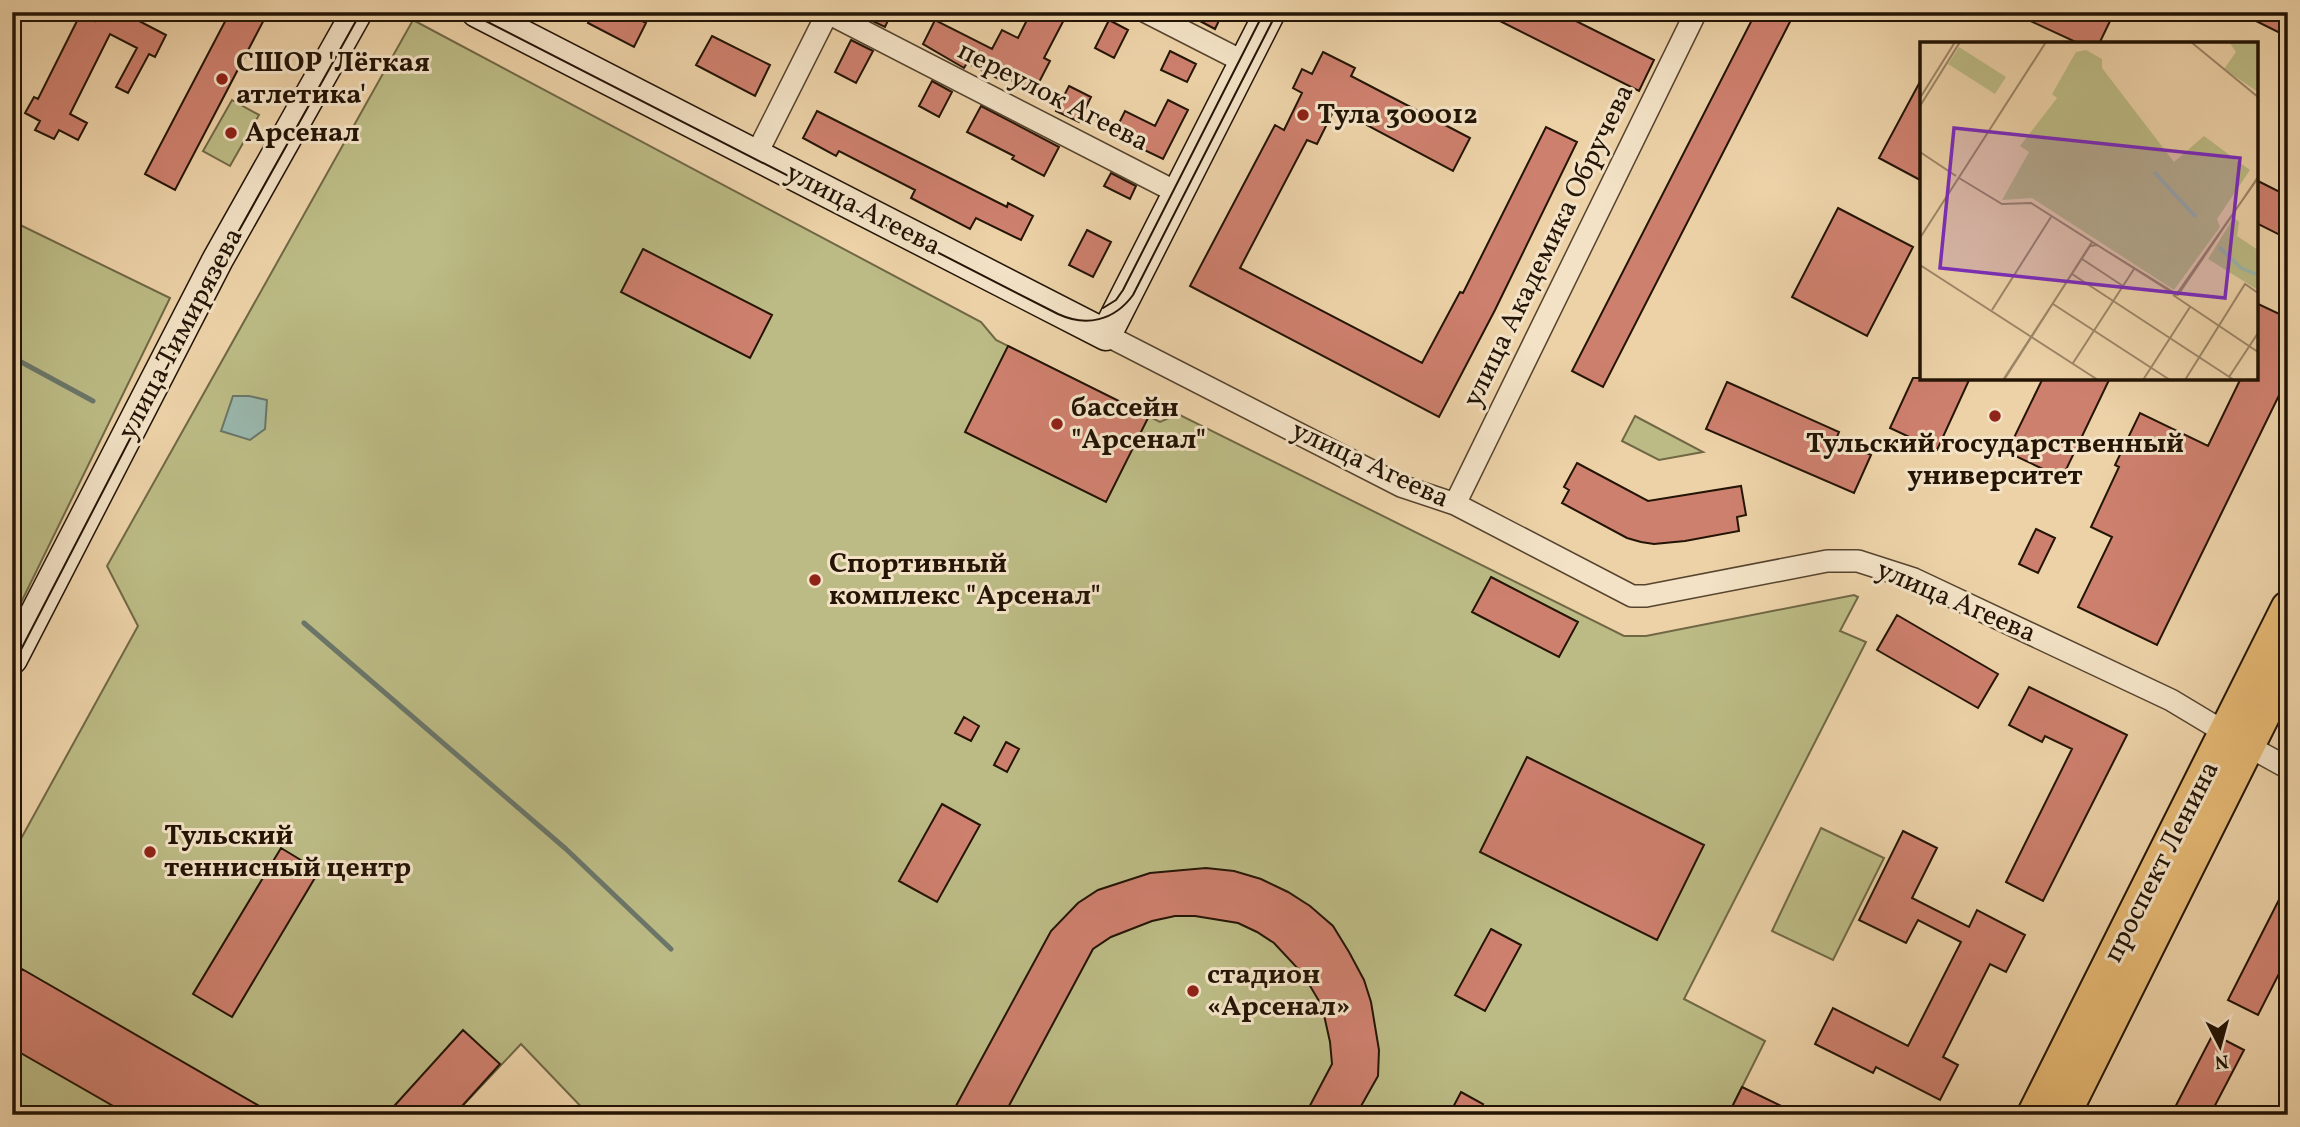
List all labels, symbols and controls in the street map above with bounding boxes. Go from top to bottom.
street label: переулок Агеева [951,32,1155,162]
inset map [1920,42,2258,380]
place label: СШОР 'Лёгкая атлетика' [236,44,430,115]
marker: СШОР 'Лёгкая атлетика' [214,71,230,87]
street label: улица Академика Обручева [1454,78,1644,414]
place label: Тула 300012 [1317,96,1478,135]
marker: Тула 300012 [1295,107,1311,123]
place label: Арсенал [245,114,360,153]
marker: Арсенал [223,125,239,141]
street label: улица Агеева [778,154,948,266]
street label: улица Тимирязева [109,221,253,447]
place label: бассейн "Арсенал" [1071,389,1206,460]
marker: Тульский государственный университет [1987,408,2003,424]
street label: улица Агеева [1285,411,1455,519]
marker: бассейн "Арсенал" [1049,416,1065,432]
place label: Тульский государственный университет [1806,425,2184,496]
place label: Спортивный комплекс "Арсенал" [829,545,1101,616]
street label: улица Агеева [1870,551,2042,653]
marker: Спортивный комплекс "Арсенал" [807,572,823,588]
street label: проспект Ленина [2094,755,2230,969]
place label: Тульский теннисный центр [164,817,411,888]
marker: Тульский теннисный центр [142,844,158,860]
place label: стадион «Арсенал» [1207,956,1350,1027]
marker: стадион «Арсенал» [1185,983,1201,999]
north arrow [2184,1012,2254,1082]
text: N [2213,1047,2230,1075]

